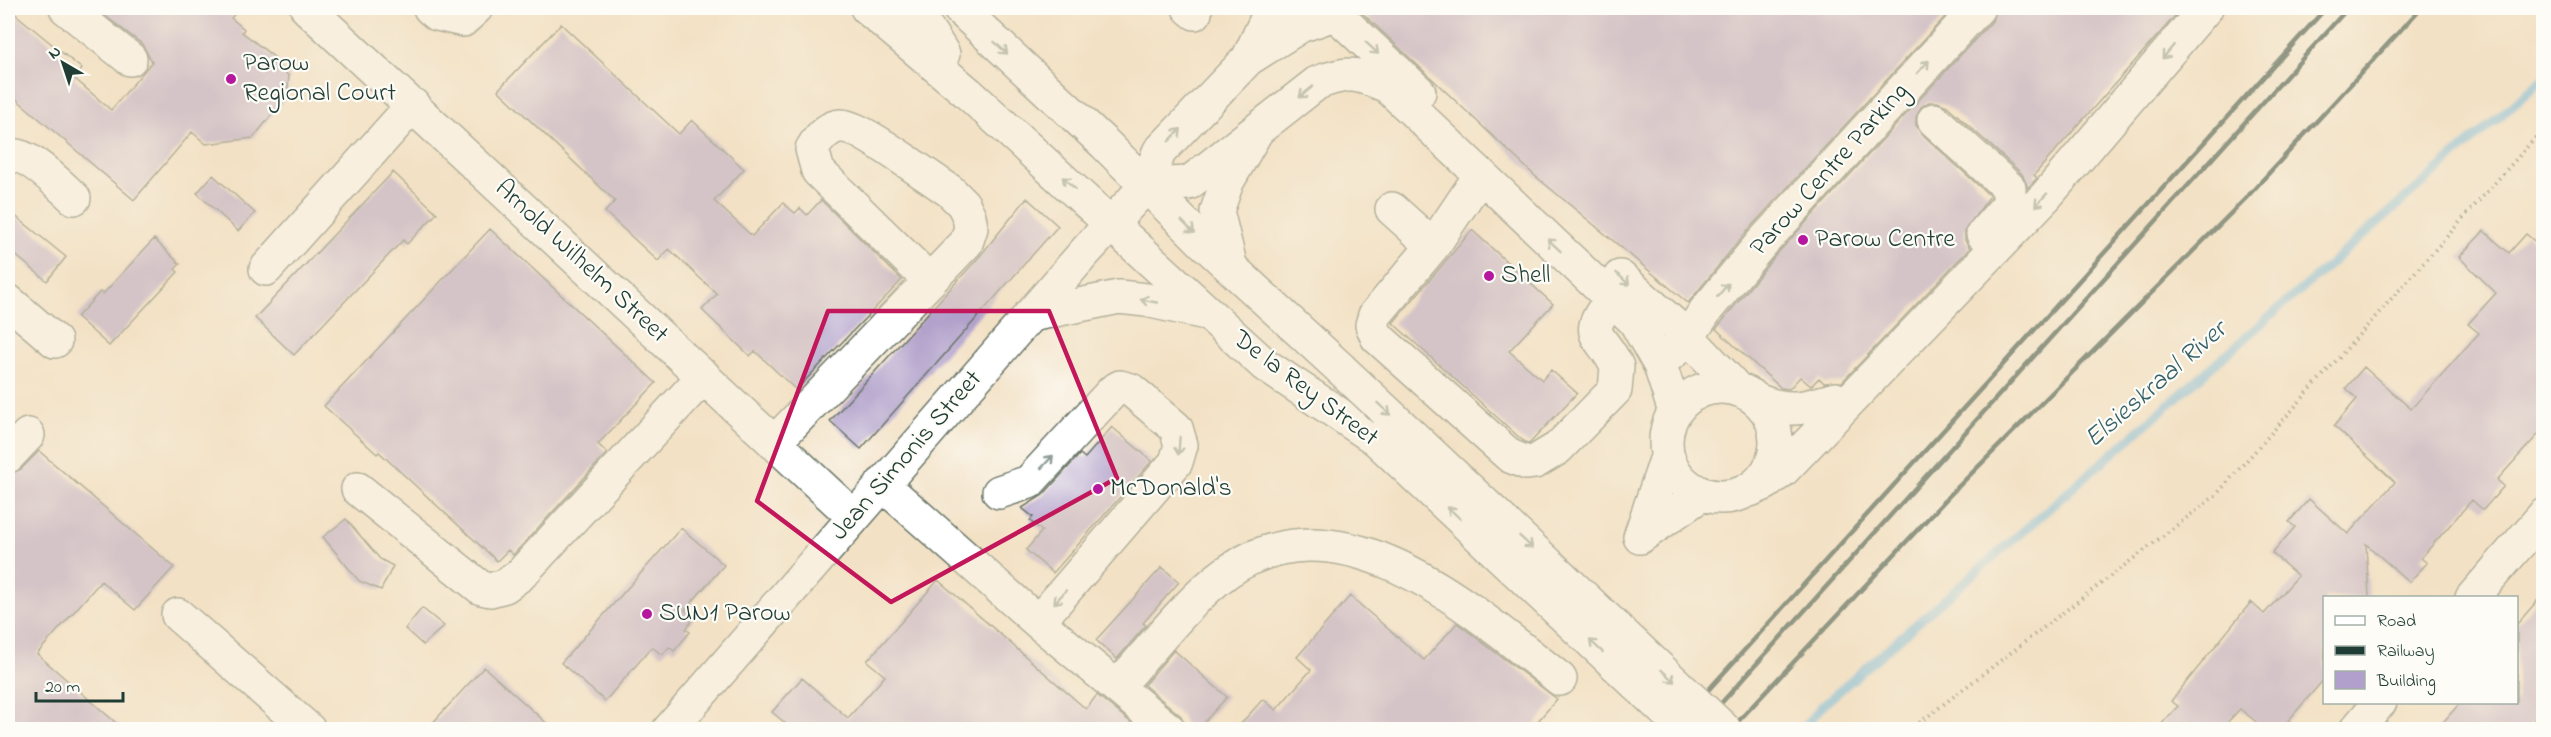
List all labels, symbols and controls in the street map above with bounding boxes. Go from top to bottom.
north arrow [33,33,93,93]
text: N [43,40,67,66]
one-way arrow [994,40,1009,55]
one-way arrow [1364,40,1379,55]
one-way arrow [2161,44,2175,59]
place label: Parow Regional Court [243,45,396,113]
one-way arrow [1916,60,1930,75]
marker: Parow Regional Court [224,72,238,86]
street label: Parow Centre Parking [1744,77,1916,263]
one-way arrow [1298,86,1314,99]
one-way arrow [1168,128,1182,143]
street label: Arnold Wilhelm Street [485,171,677,353]
one-way arrow [1062,177,1077,191]
one-way arrow [2034,193,2048,208]
one-way arrow [1181,219,1196,234]
place label: Parow Centre [1815,224,1955,256]
marker: Parow Centre [1796,233,1810,247]
one-way arrow [1547,238,1562,252]
place label: Shell [1501,257,1550,295]
marker: Shell [1482,269,1496,283]
one-way arrow [1615,272,1630,286]
one-way arrow [1716,282,1729,298]
one-way arrow [1139,295,1159,306]
water label: Elsieskraal River [2076,310,2238,458]
street label: De la Rey Street [1223,321,1386,457]
street label: Jean Simonis Street [822,362,992,550]
one-way arrow [1376,402,1391,416]
one-way arrow [1173,436,1184,455]
one-way arrow [1040,455,1054,470]
place label: McDonald's [1110,470,1232,508]
marker: McDonald's [1091,482,1105,496]
one-way arrow [1447,506,1462,520]
one-way arrow [1519,535,1534,549]
one-way arrow [1053,589,1067,604]
place label: SUN1 Parow [659,595,791,633]
legend [2323,596,2518,704]
marker: SUN1 Parow [640,607,654,621]
text: Road [2377,609,2416,635]
one-way arrow [1589,639,1604,653]
text: Railway [2377,639,2434,665]
scale bar [36,665,123,703]
one-way arrow [1661,669,1676,683]
text: Building [2376,669,2436,696]
text: 20 m [45,675,80,701]

